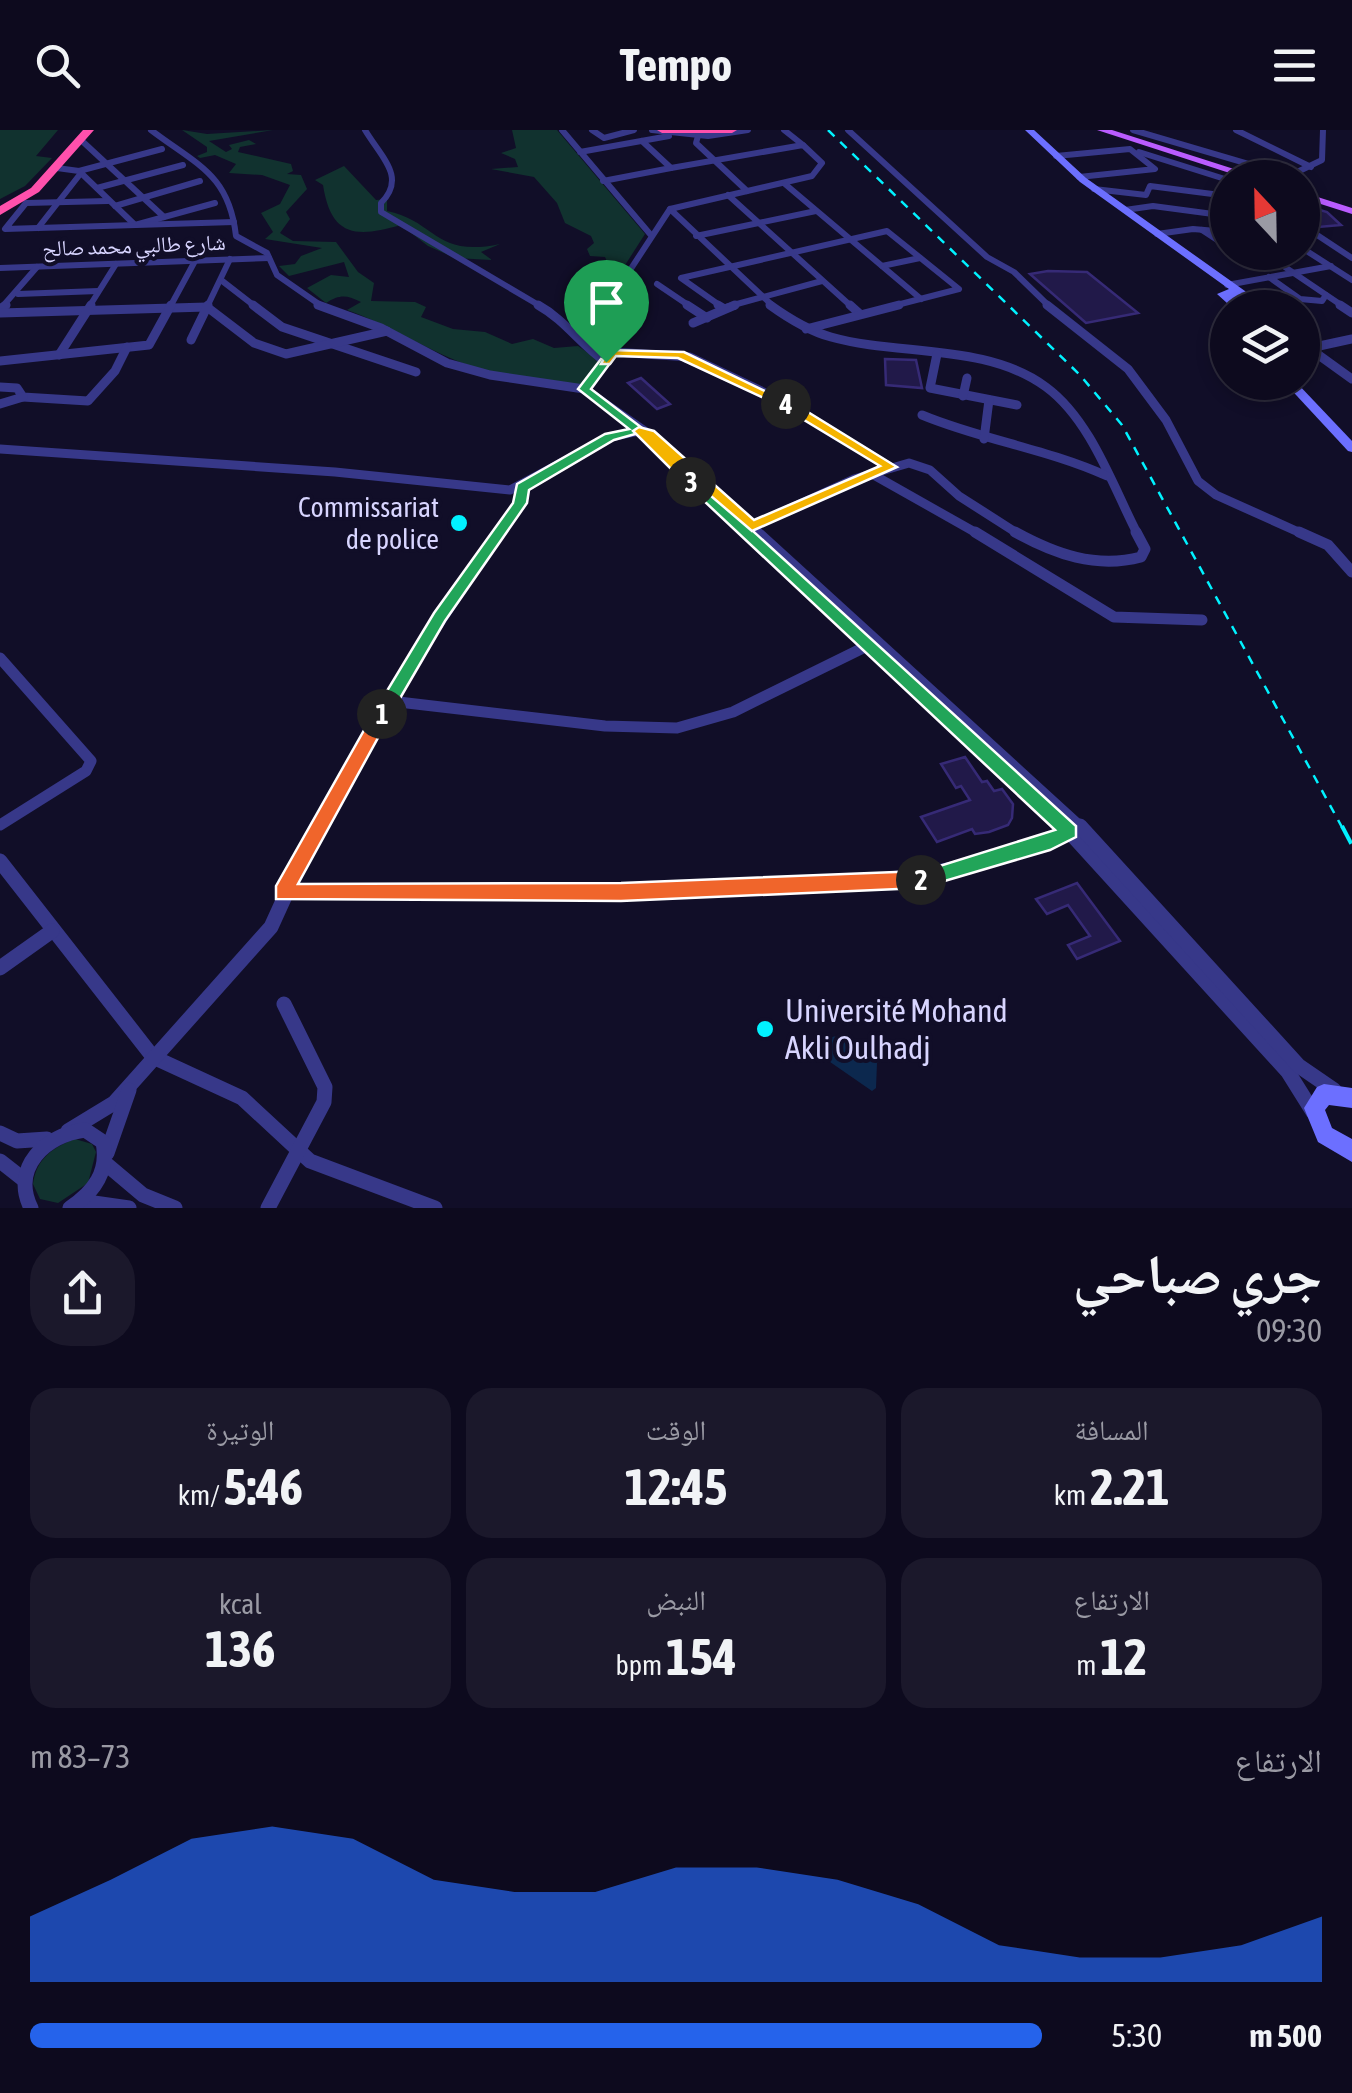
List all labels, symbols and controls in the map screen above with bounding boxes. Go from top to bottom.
icon: search [30,38,85,93]
icon: menu [1267,38,1322,93]
text: Tempo [620,39,732,91]
north arrow [1210,160,1320,270]
map controls [1210,160,1320,400]
street label: شارع طالبي محمد صالح [42,229,226,266]
pin [564,260,649,363]
icon: arrive [579,275,634,330]
button: layers [1210,290,1320,400]
pin: 4 [761,379,811,429]
text: 4 [779,388,793,420]
pin: 3 [666,457,716,507]
text: 3 [684,466,698,498]
place label: Commissariat de police [298,491,439,555]
marker: Commissariat de police [448,512,470,534]
pin: 1 [357,689,407,739]
text: 1 [375,698,389,730]
pin: 2 [896,855,946,905]
text: 2 [914,864,928,896]
place label: Université Mohand Akli Oulhadj [785,992,1008,1066]
marker: Université Mohand Akli Oulhadj [754,1018,776,1040]
button: share [30,1241,135,1346]
text: جري صباحي [1073,1243,1322,1306]
text: 09:30 [1256,1312,1322,1349]
text: الوتيرة [206,1414,274,1446]
text: الوقت [646,1414,706,1446]
text: المسافة [1075,1414,1149,1446]
text: 5:46 [224,1458,303,1516]
text: 12:45 [625,1458,727,1516]
text: 2.21 [1090,1458,1170,1516]
text: /km [178,1479,224,1511]
text: km [1054,1479,1090,1511]
text: النبض [646,1584,706,1616]
text: الارتفاع [1073,1584,1150,1616]
text: kcal [219,1588,262,1620]
text: 136 [205,1620,276,1678]
text: 154 [666,1628,737,1686]
text: 12 [1100,1628,1147,1686]
text: bpm [615,1649,666,1681]
text: m [1076,1649,1100,1681]
text: 73–83 m [30,1738,130,1775]
text: الارتفاع [1235,1742,1322,1779]
text: 5:30 [1111,2017,1162,2054]
text: 500 m [1249,2017,1322,2054]

